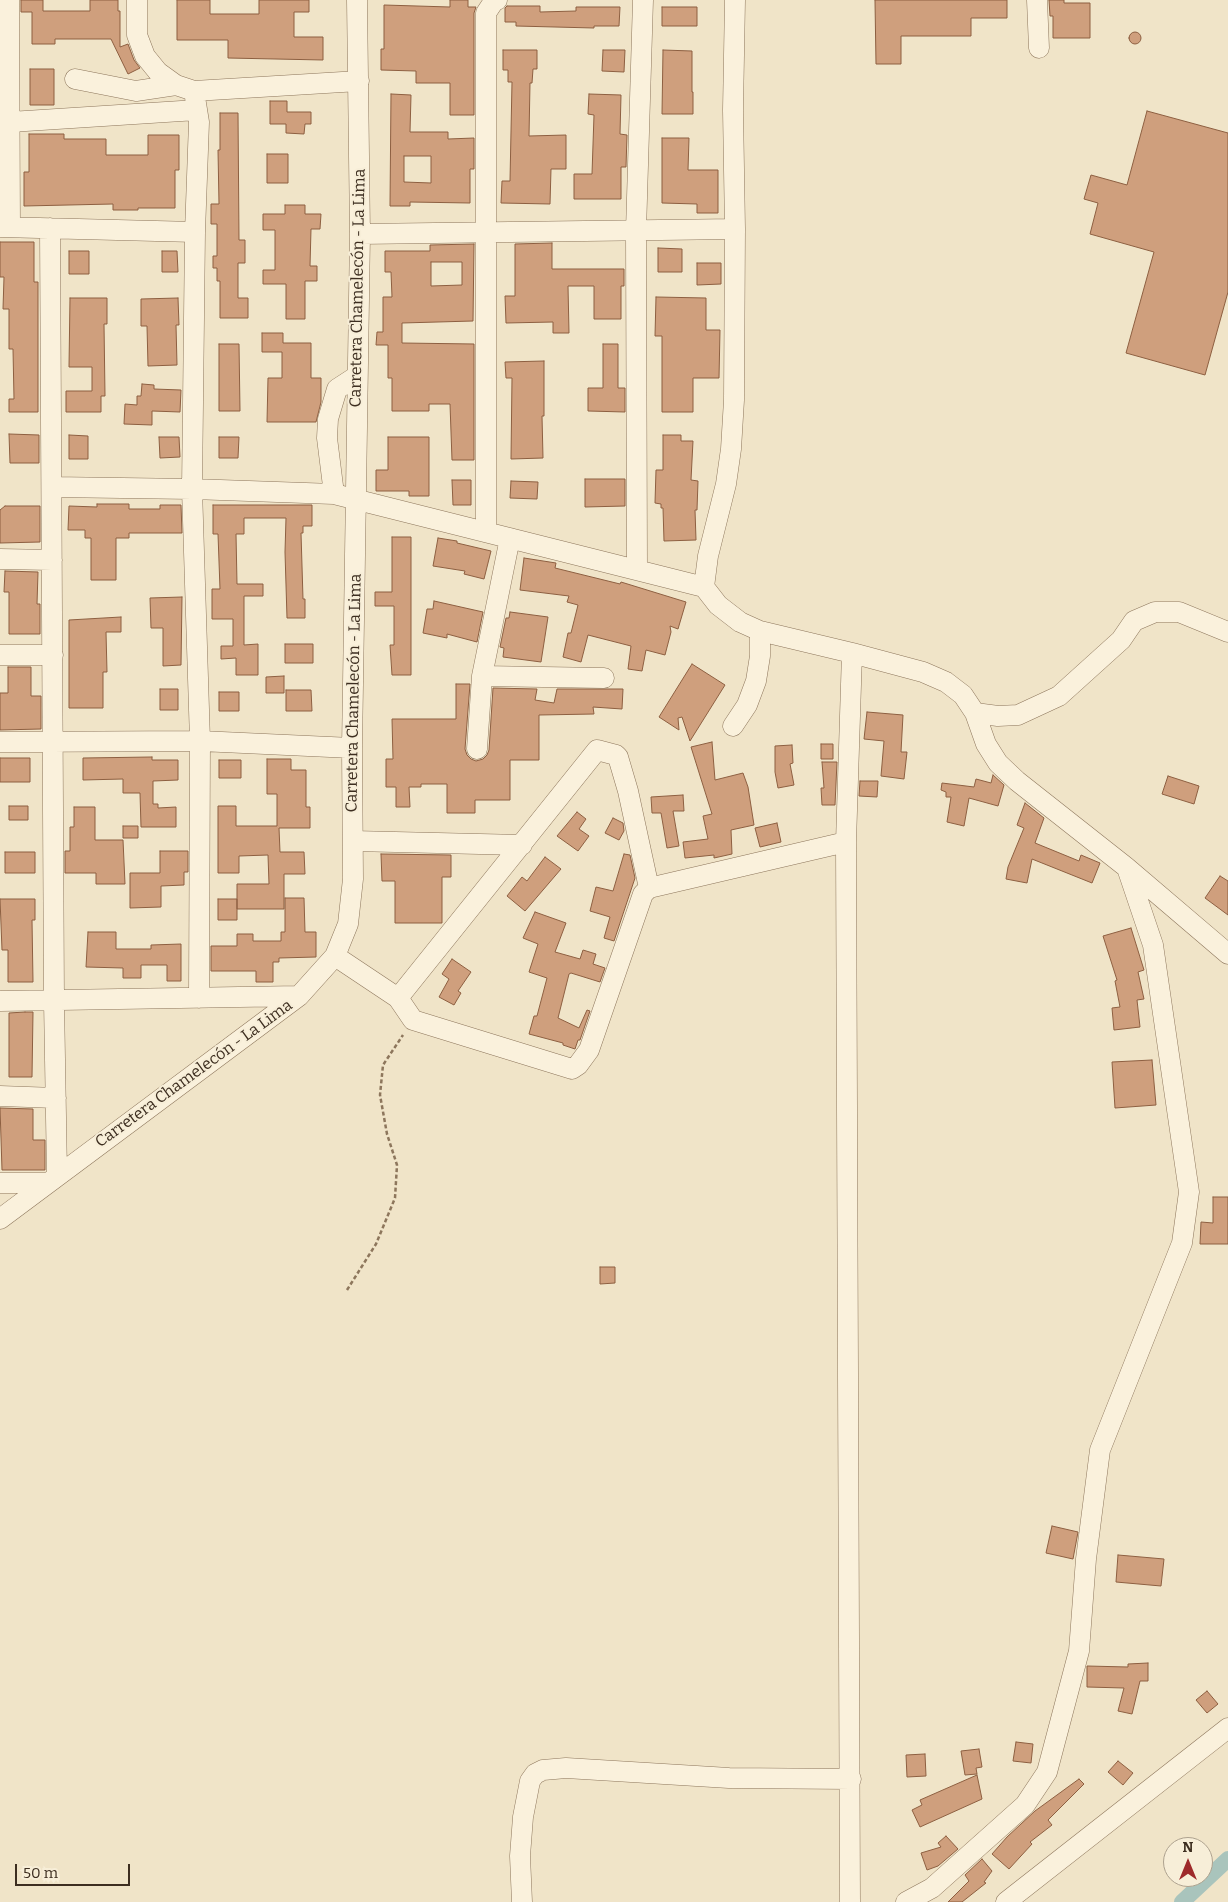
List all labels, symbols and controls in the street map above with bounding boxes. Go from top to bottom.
street label: Carretera Chamelecón - La Lima [346,168,370,408]
street label: Carretera Chamelecón - La Lima [342,573,366,813]
street label: Carretera Chamelecón - La Lima [92,996,296,1152]
north arrow [1163,1837,1213,1887]
text: N [1183,1839,1193,1856]
scale bar [18,1854,132,1886]
text: 50 m [23,1864,58,1882]

